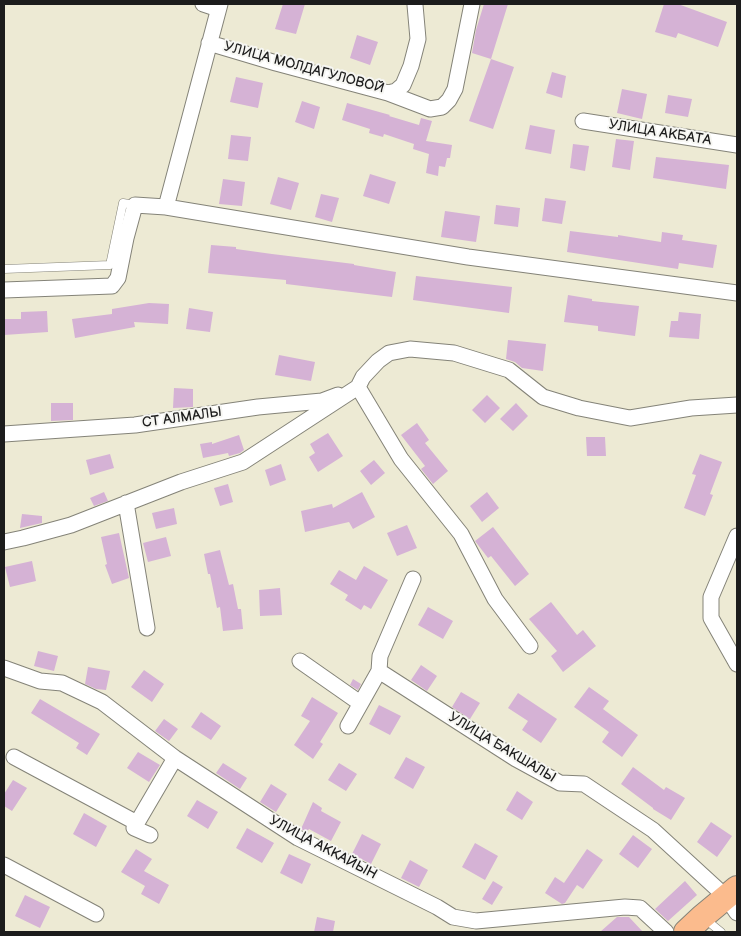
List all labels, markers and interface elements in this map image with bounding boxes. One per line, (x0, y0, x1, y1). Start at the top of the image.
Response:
street label: УЛИЦА МОЛДАГУЛОВОЙ (222, 39, 386, 97)
street label: УЛИЦА АКБАТА (607, 117, 713, 149)
street label: СТ АЛМАЛЫ (141, 404, 223, 432)
street label: УЛИЦА БАКШАЛЫ (445, 709, 559, 787)
street label: УЛИЦА АККАЙЫН (266, 812, 380, 884)

